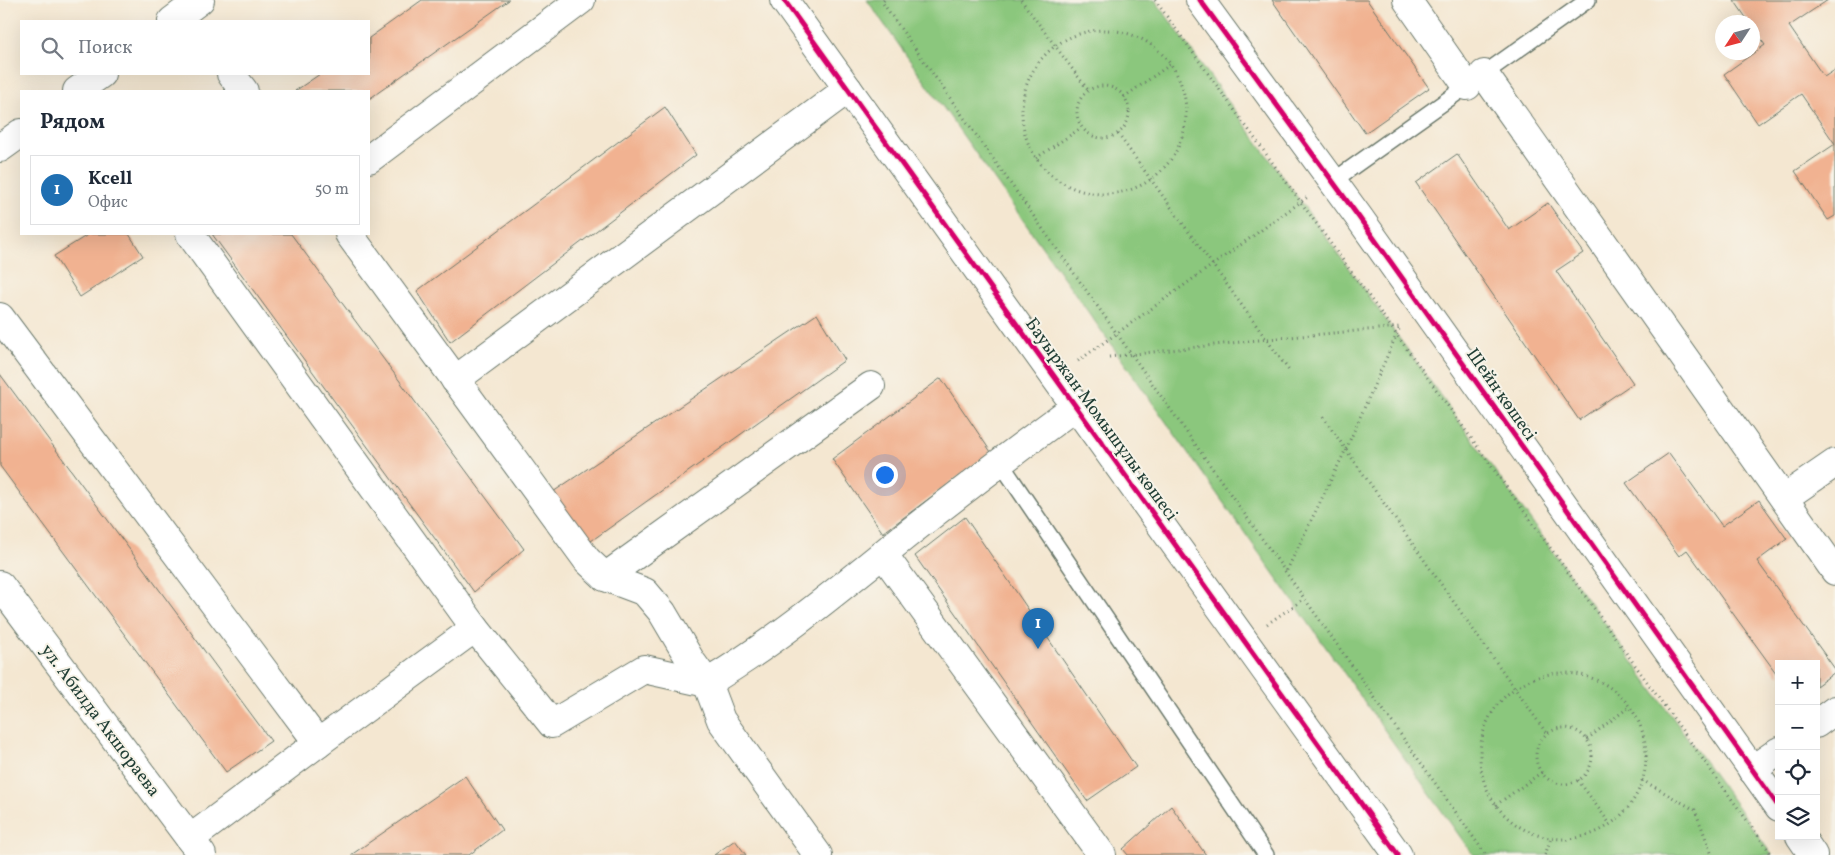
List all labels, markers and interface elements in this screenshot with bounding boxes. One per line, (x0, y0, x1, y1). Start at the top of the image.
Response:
north arrow (1715, 15, 1760, 60)
search box (20, 20, 370, 75)
icon: search (38, 34, 66, 62)
text: Поиск (78, 35, 132, 61)
text: Рядом (40, 108, 105, 137)
text: Kcell (88, 166, 133, 192)
text: 1 (54, 179, 60, 201)
text: 50 m (315, 179, 349, 201)
text: Офис (88, 192, 128, 214)
street label: Бауыржан Момышұлы көшесі (1018, 313, 1183, 527)
street label: Шейн көшесі (1460, 343, 1542, 446)
your location (872, 462, 898, 488)
pin: 1 (1022, 608, 1054, 649)
street label: ул. Абилда Акшораева (34, 639, 166, 802)
map controls (1775, 660, 1820, 840)
button: + (1775, 660, 1820, 705)
button: − (1775, 705, 1820, 750)
button: locate (1775, 750, 1820, 795)
button: layers (1775, 795, 1820, 840)

